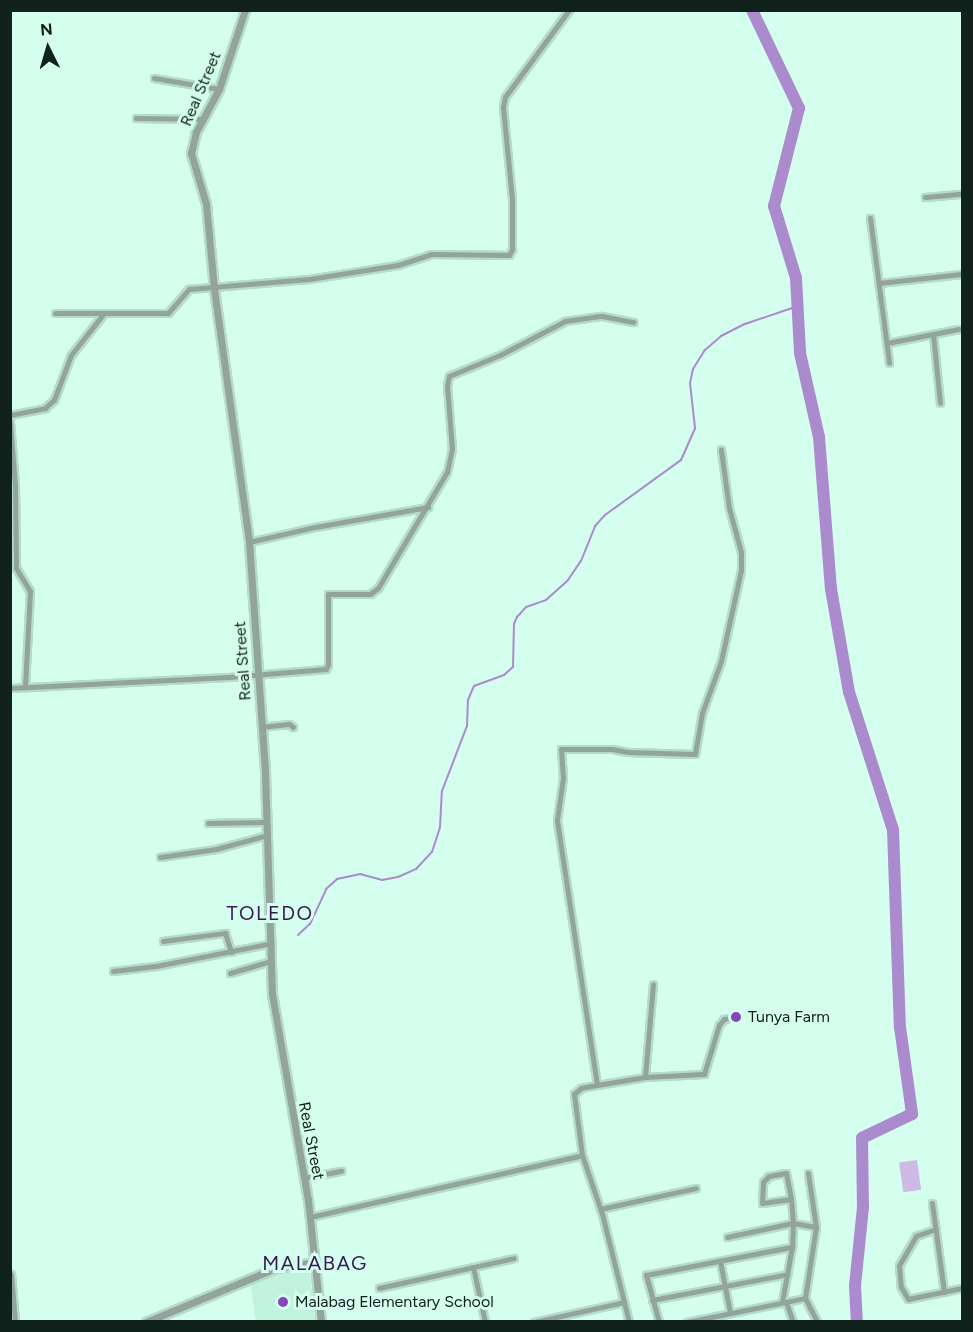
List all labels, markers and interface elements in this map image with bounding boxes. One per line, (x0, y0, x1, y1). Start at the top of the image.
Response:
north arrow (18, 18, 78, 78)
text: N (39, 20, 53, 40)
street label: Real Street (177, 49, 225, 129)
street label: Real Street (231, 621, 255, 701)
district label: TOLEDO (226, 901, 314, 925)
place label: Tunya Farm (748, 1007, 830, 1027)
marker: Tunya Farm (729, 1010, 743, 1024)
street label: Real Street (294, 1100, 328, 1182)
district label: MALABAG (262, 1251, 368, 1275)
place label: Malabag Elementary School (295, 1292, 494, 1312)
marker: Malabag Elementary School (276, 1295, 290, 1309)

